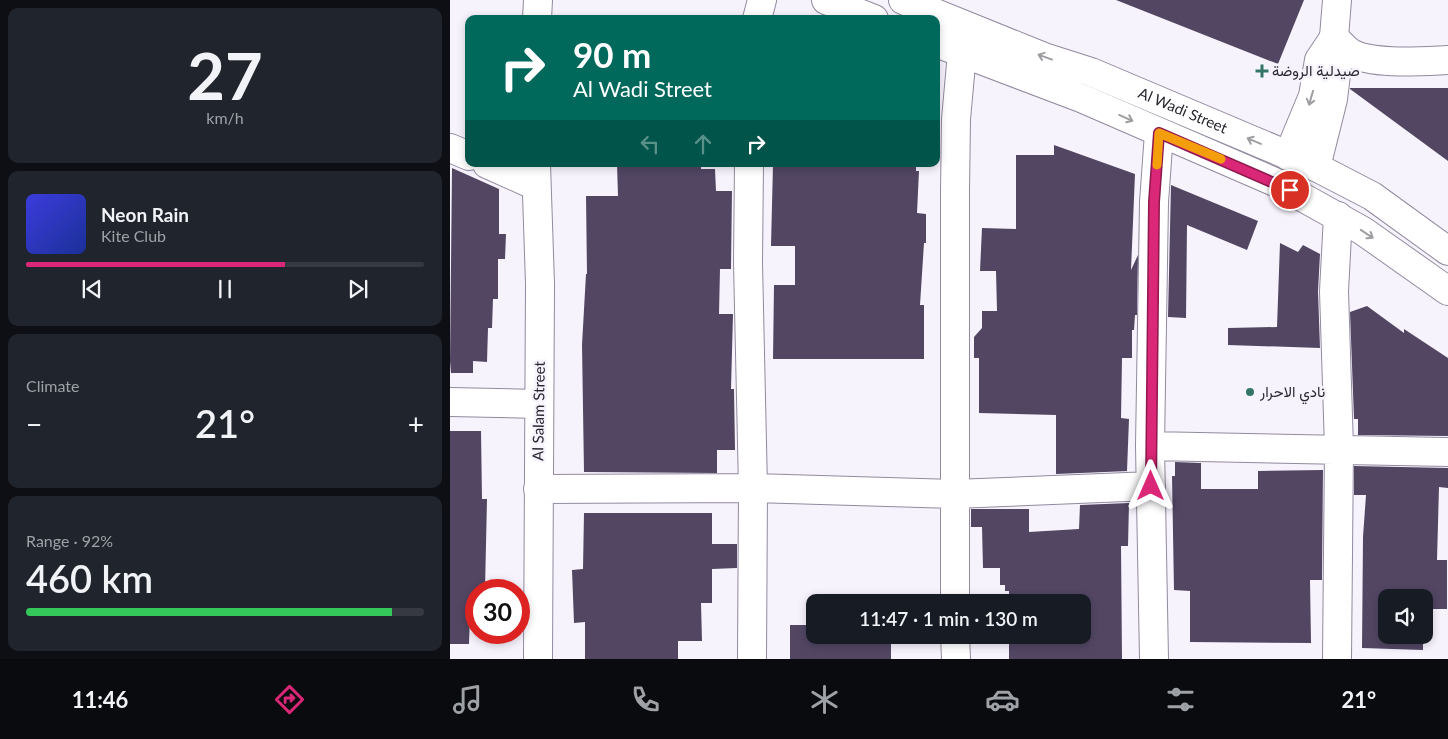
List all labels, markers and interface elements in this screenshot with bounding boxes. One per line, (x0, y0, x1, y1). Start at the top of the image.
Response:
text: 90 m (573, 33, 651, 75)
icon: right (490, 35, 555, 100)
text: 27 (187, 36, 263, 114)
one-way arrow (1038, 52, 1053, 61)
place label: صيدلية الروضة (1272, 61, 1360, 80)
marker: صيدلية الروضة (1256, 65, 1268, 77)
text: Al Wadi Street (573, 75, 712, 102)
street label: Al Wadi Street (1136, 83, 1231, 137)
one-way arrow (1306, 89, 1316, 105)
text: km/h (206, 108, 244, 127)
one-way arrow (1118, 114, 1133, 124)
icon: left (636, 130, 664, 158)
icon: ahead (689, 130, 717, 158)
icon: right (742, 130, 770, 158)
one-way arrow (1247, 136, 1262, 146)
pin (1269, 169, 1311, 211)
icon: arrive (1276, 176, 1304, 204)
text: Neon Rain (101, 203, 189, 226)
text: Kite Club (101, 226, 166, 245)
one-way arrow (1359, 229, 1373, 239)
icon: previous (78, 275, 106, 303)
icon: pause (211, 275, 239, 303)
icon: next (344, 275, 372, 303)
street label: Al Salam Street (528, 360, 548, 461)
text: Climate (26, 376, 79, 395)
place label: نادي الاحرار (1259, 382, 1325, 405)
marker: نادي الاحرار (1244, 386, 1256, 398)
text: 21° (195, 400, 255, 446)
text: − (26, 407, 42, 441)
text: + (408, 407, 424, 441)
position arrow (1124, 459, 1176, 511)
text: Range · 92% (26, 531, 113, 550)
text: 460 km (26, 555, 153, 601)
speed limit sign: 30 (465, 579, 530, 644)
map controls (1378, 589, 1433, 644)
button: sound (1378, 589, 1433, 644)
text: 11:47 · 1 min · 130 m (859, 607, 1038, 630)
icon: directions (272, 682, 307, 717)
icon: music (450, 682, 485, 717)
icon: phone (628, 682, 663, 717)
icon: climate (807, 682, 842, 717)
icon: car (985, 682, 1020, 717)
icon: filters (1163, 682, 1198, 717)
text: 11:46 (72, 686, 128, 713)
text: 21° (1342, 686, 1376, 713)

